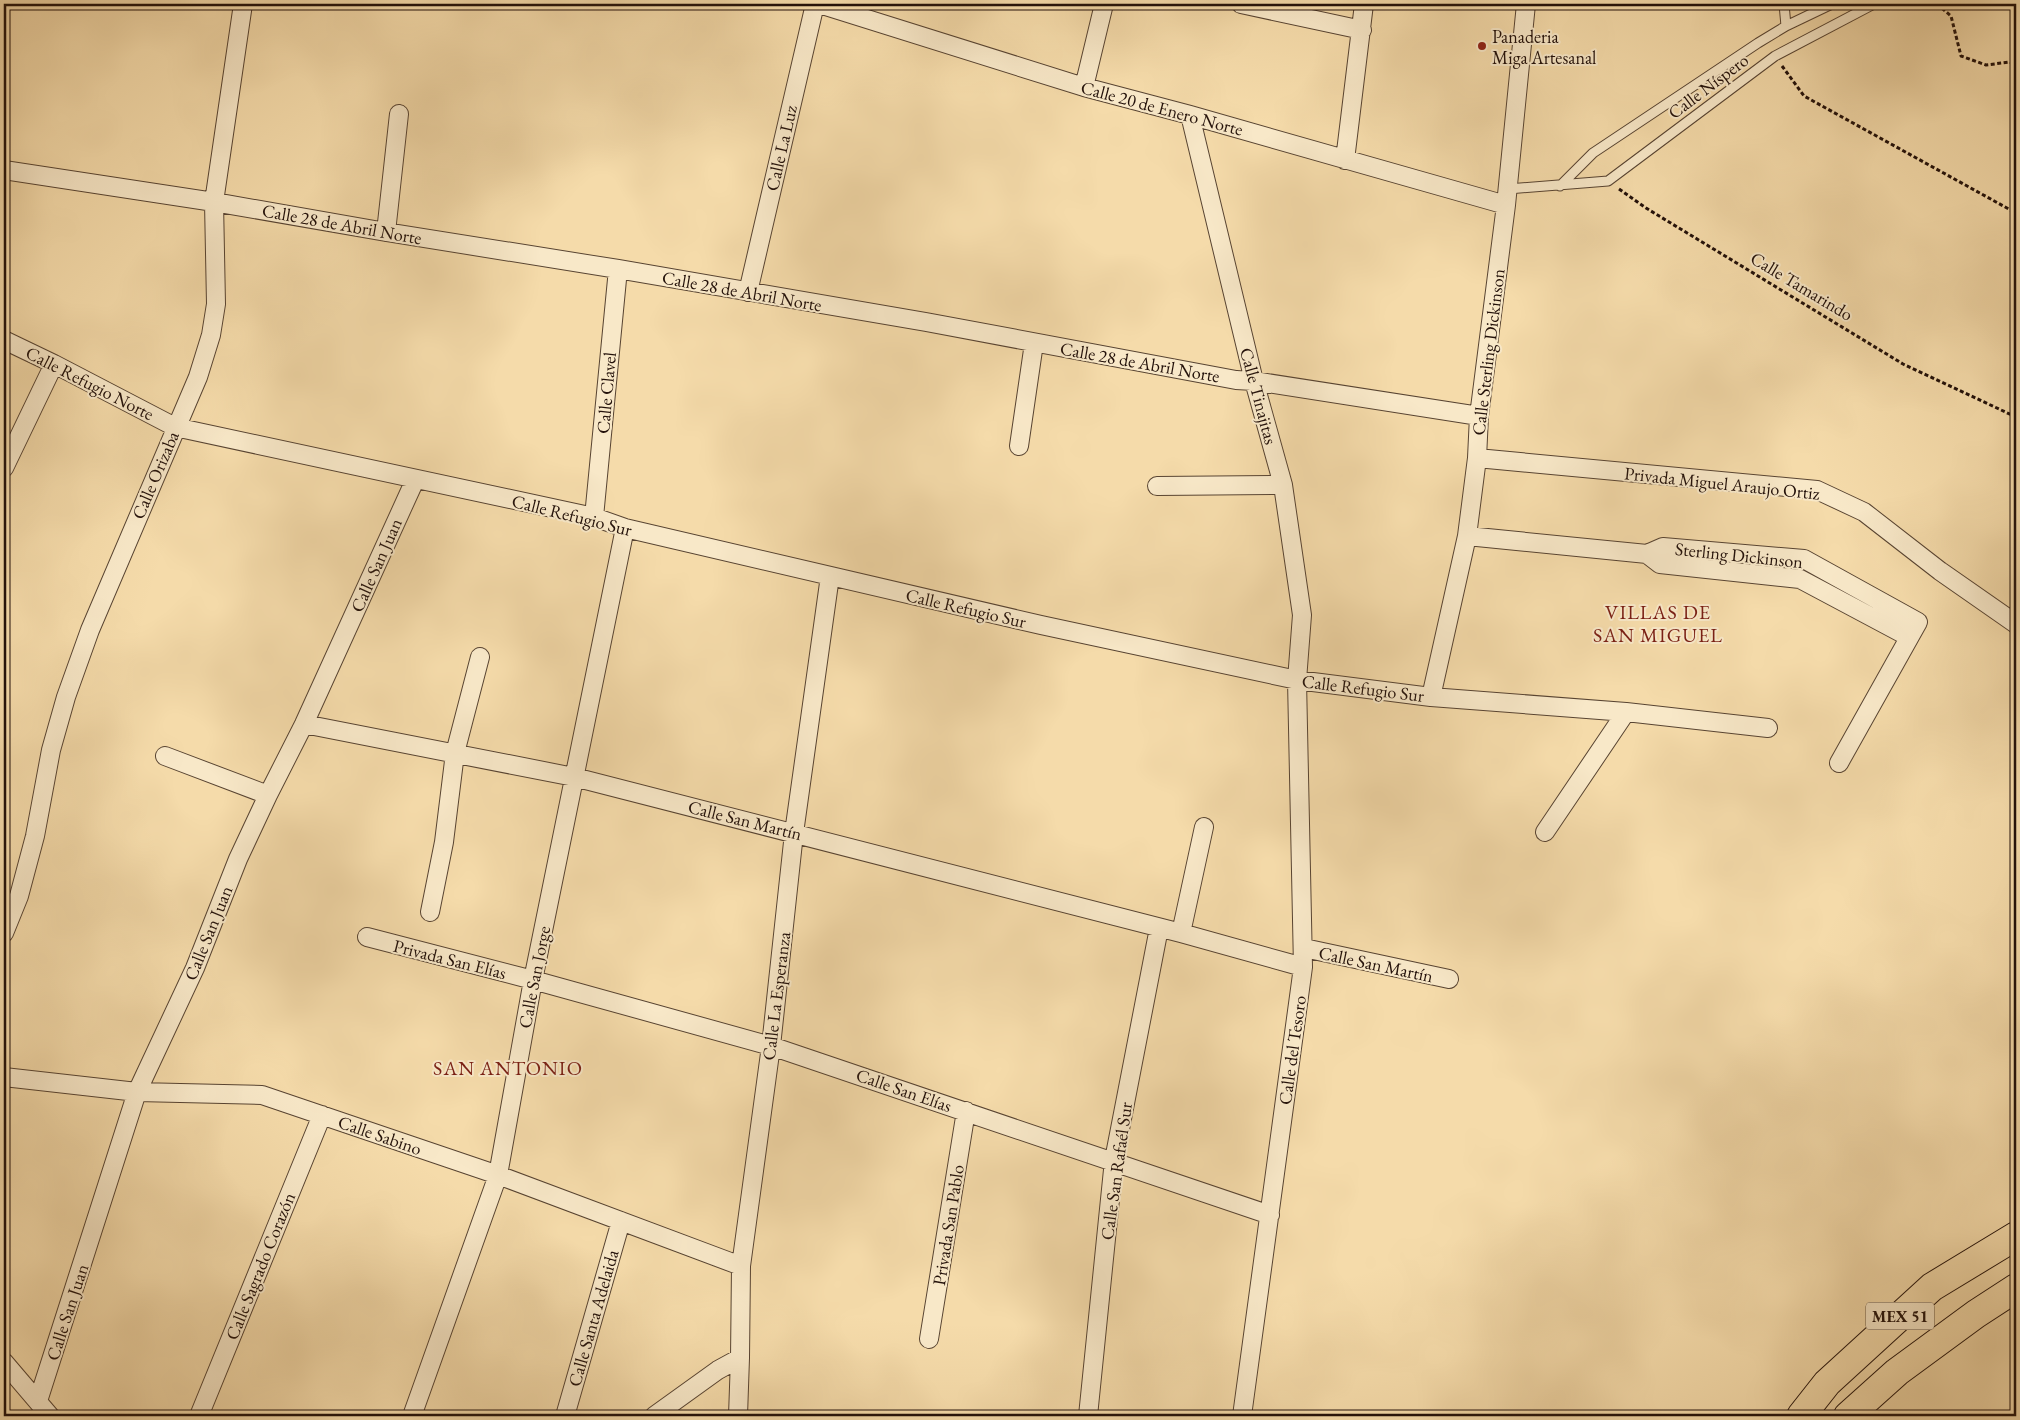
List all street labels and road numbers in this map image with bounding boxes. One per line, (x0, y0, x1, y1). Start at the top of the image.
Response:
street label: Calle Níspero (1663, 48, 1753, 124)
street label: Calle 20 de Enero Norte (1078, 75, 1246, 141)
street label: Calle La Luz (760, 103, 802, 193)
street label: Calle 28 de Abril Norte (260, 199, 424, 249)
street label: Calle Tamarindo (1746, 246, 1858, 326)
street label: Calle 28 de Abril Norte (660, 266, 824, 316)
street label: Calle Sterling Dickinson (1466, 267, 1510, 437)
street label: Calle 28 de Abril Norte (1058, 337, 1222, 387)
street label: Calle Refugio Norte (22, 341, 158, 425)
street label: Calle Tinajitas (1235, 345, 1283, 447)
street label: Calle Clavel (591, 351, 621, 435)
street label: Calle Orizaba (126, 427, 184, 522)
street label: Privada Miguel Araujo Ortiz (1623, 461, 1821, 505)
street label: Calle Refugio Sur (510, 489, 634, 541)
street label: Calle San Juan (345, 514, 407, 615)
street label: Sterling Dickinson (1674, 537, 1805, 573)
street label: Calle Refugio Sur (904, 583, 1028, 633)
street label: Calle Refugio Sur (1301, 669, 1425, 707)
street label: Calle San Martín (686, 795, 805, 845)
street label: Calle San Juan (179, 882, 238, 984)
street label: Calle San Jorge (513, 924, 555, 1030)
street label: Calle La Esperanza (757, 930, 795, 1062)
street label: Privada San Elías (391, 934, 509, 984)
street label: Calle San Martín (1317, 941, 1436, 987)
street label: Calle del Tesoro (1273, 994, 1311, 1106)
street label: Calle San Elías (853, 1063, 955, 1117)
street label: Calle San Rafaél Sur (1095, 1100, 1137, 1242)
street label: Calle Sabino (335, 1110, 425, 1160)
street label: Privada San Pablo (927, 1163, 969, 1287)
street label: Calle Sagrado Corazón (220, 1188, 300, 1343)
street label: Calle Santa Adelaida (562, 1246, 624, 1389)
street label: Calle San Juan (41, 1260, 94, 1363)
road number: MEX 51 (1866, 1302, 1934, 1330)

